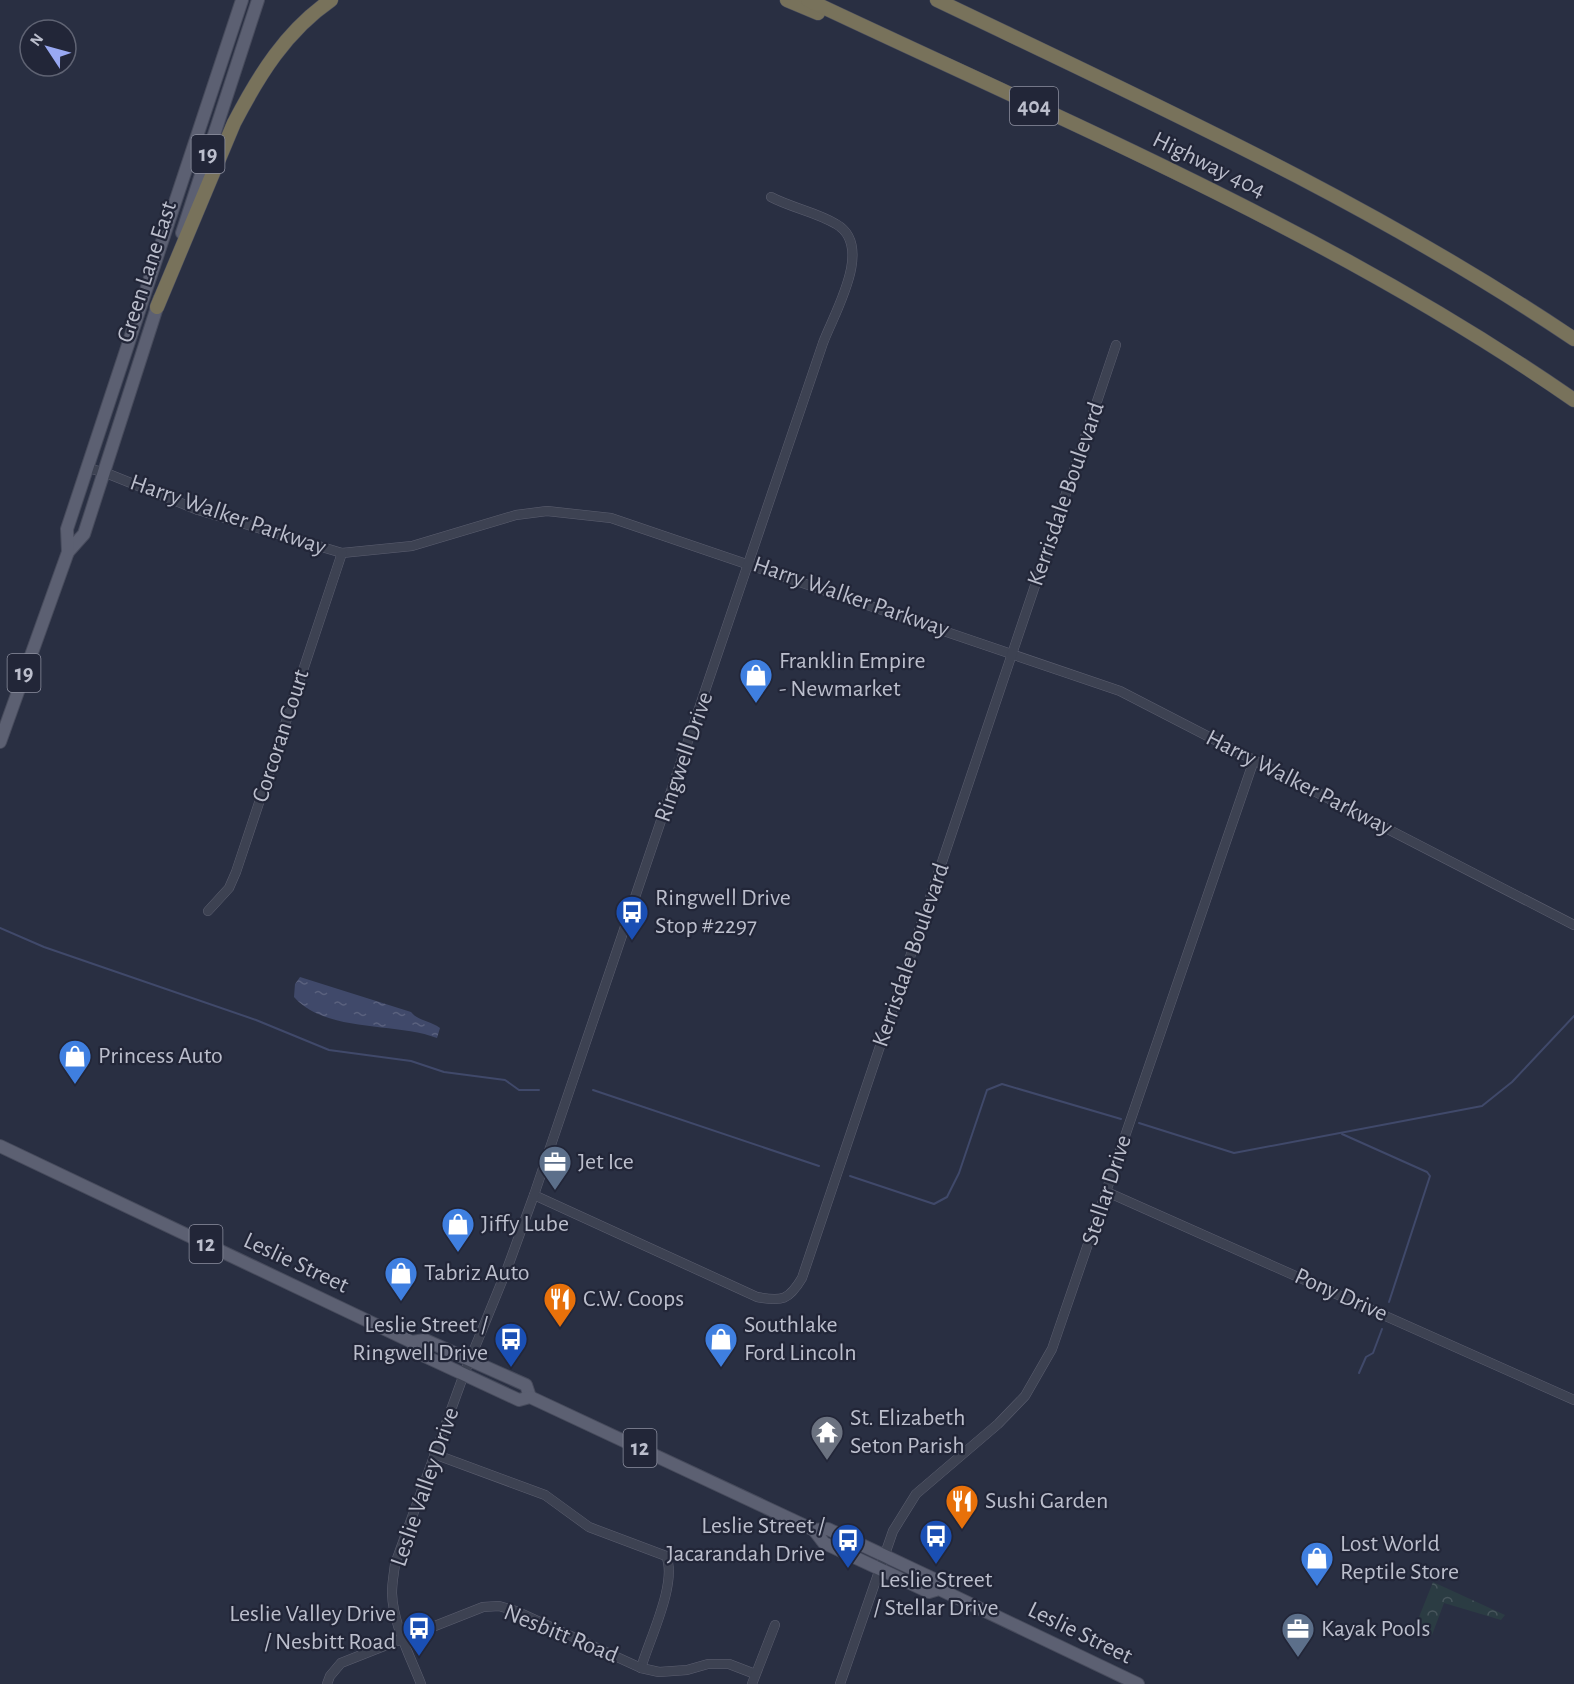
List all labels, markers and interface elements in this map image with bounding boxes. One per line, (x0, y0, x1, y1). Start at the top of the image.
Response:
north arrow (18, 18, 78, 78)
text: N (27, 31, 46, 49)
road number: 404 (1010, 87, 1058, 125)
street label: Highway 404 (1149, 127, 1269, 203)
road number: 19 (192, 135, 224, 173)
street label: Green Lane East (113, 198, 181, 346)
street label: Kerrisdale Boulevard (1023, 399, 1109, 589)
street label: Harry Walker Parkway (127, 470, 329, 560)
street label: Harry Walker Parkway (750, 552, 952, 642)
place label: Franklin Empire - Newmarket (779, 649, 926, 701)
road number: 19 (8, 654, 40, 692)
shop icon: Franklin Empire - Newmarket (738, 657, 774, 704)
street label: Corcoran Court (248, 666, 314, 805)
street label: Ringwell Drive (651, 689, 717, 825)
street label: Harry Walker Parkway (1202, 726, 1396, 840)
street label: Kerrisdale Boulevard (868, 860, 954, 1050)
place label: Ringwell Drive Stop #2297 (655, 886, 791, 938)
bus stop icon: Ringwell Drive Stop #2297 (614, 894, 650, 941)
shop icon: Princess Auto (57, 1038, 93, 1085)
place label: Princess Auto (98, 1044, 223, 1068)
street label: Stellar Drive (1078, 1132, 1136, 1248)
office icon: Jet Ice (537, 1144, 573, 1191)
place label: Jet Ice (578, 1150, 634, 1174)
shop icon: Jiffy Lube (440, 1206, 476, 1253)
place label: Jiffy Lube (481, 1212, 569, 1236)
road number: 12 (190, 1225, 222, 1263)
street label: Leslie Street (240, 1228, 353, 1298)
shop icon: Tabriz Auto (383, 1255, 419, 1302)
place label: Tabriz Auto (424, 1261, 530, 1285)
street label: Pony Drive (1291, 1264, 1391, 1326)
restaurant icon: C.W. Coops (542, 1281, 578, 1328)
place label: C.W. Coops (583, 1287, 684, 1311)
place label: Leslie Street / Ringwell Drive (352, 1313, 488, 1365)
place label: Southlake Ford Lincoln (744, 1313, 857, 1365)
bus stop icon: Leslie Street / Ringwell Drive (493, 1321, 529, 1368)
shop icon: Southlake Ford Lincoln (703, 1321, 739, 1368)
street label: Leslie Valley Drive (387, 1404, 463, 1570)
place label: St. Elizabeth Seton Parish (850, 1406, 966, 1458)
temple icon: St. Elizabeth Seton Parish (809, 1414, 845, 1461)
road number: 12 (624, 1429, 656, 1467)
restaurant icon: Sushi Garden (944, 1483, 980, 1530)
place label: Sushi Garden (985, 1489, 1108, 1513)
place label: Leslie Street / Jacarandah Drive (667, 1514, 825, 1566)
bus stop icon: Leslie Street / Stellar Drive (918, 1518, 954, 1565)
bus stop icon: Leslie Street / Jacarandah Drive (830, 1522, 866, 1569)
place label: Lost World Reptile Store (1340, 1532, 1459, 1584)
shop icon: Lost World Reptile Store (1299, 1540, 1335, 1587)
place label: Leslie Street / Stellar Drive (874, 1568, 998, 1620)
street label: Leslie Street (1024, 1597, 1136, 1669)
street label: Nesbitt Road (500, 1600, 622, 1668)
place label: Leslie Valley Drive / Nesbitt Road (229, 1602, 396, 1654)
bus stop icon: Leslie Valley Drive / Nesbitt Road (401, 1610, 437, 1657)
office icon: Kayak Pools (1280, 1611, 1316, 1658)
place label: Kayak Pools (1321, 1617, 1430, 1641)

